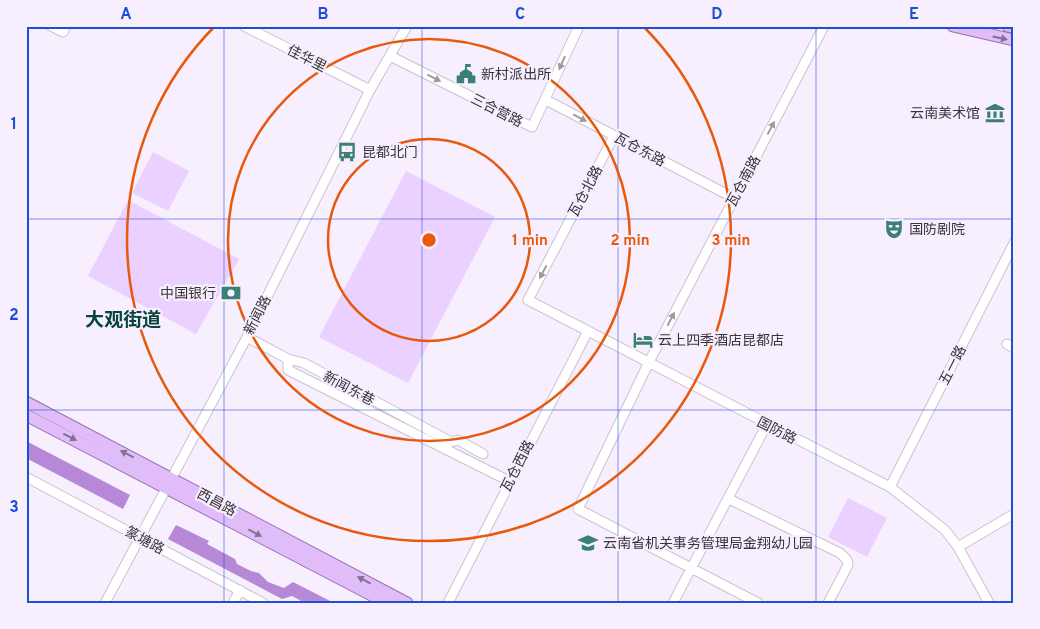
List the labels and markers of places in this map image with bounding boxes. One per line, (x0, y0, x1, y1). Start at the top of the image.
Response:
public building icon: 新村派出所 (455, 63, 477, 85)
place label: 新村派出所 (481, 66, 551, 84)
museum icon: 云南美术馆 (984, 102, 1006, 124)
place label: 云南美术馆 (910, 106, 980, 123)
bus stop icon: 昆都北门 (336, 141, 358, 163)
place label: 昆都北门 (362, 144, 418, 162)
theatre icon: 国防剧院 (883, 218, 905, 240)
place label: 国防剧院 (909, 222, 965, 239)
centre of rings (420, 231, 438, 249)
bank icon: 中国银行 (220, 282, 242, 304)
place label: 中国银行 (160, 286, 216, 303)
hotel icon: 云上四季酒店昆都店 (632, 329, 654, 351)
place label: 云上四季酒店昆都店 (658, 333, 784, 350)
school or university icon: 云南省机关事务管理局金翔幼儿园 (577, 532, 599, 554)
place label: 云南省机关事务管理局金翔幼儿园 (603, 536, 813, 553)

